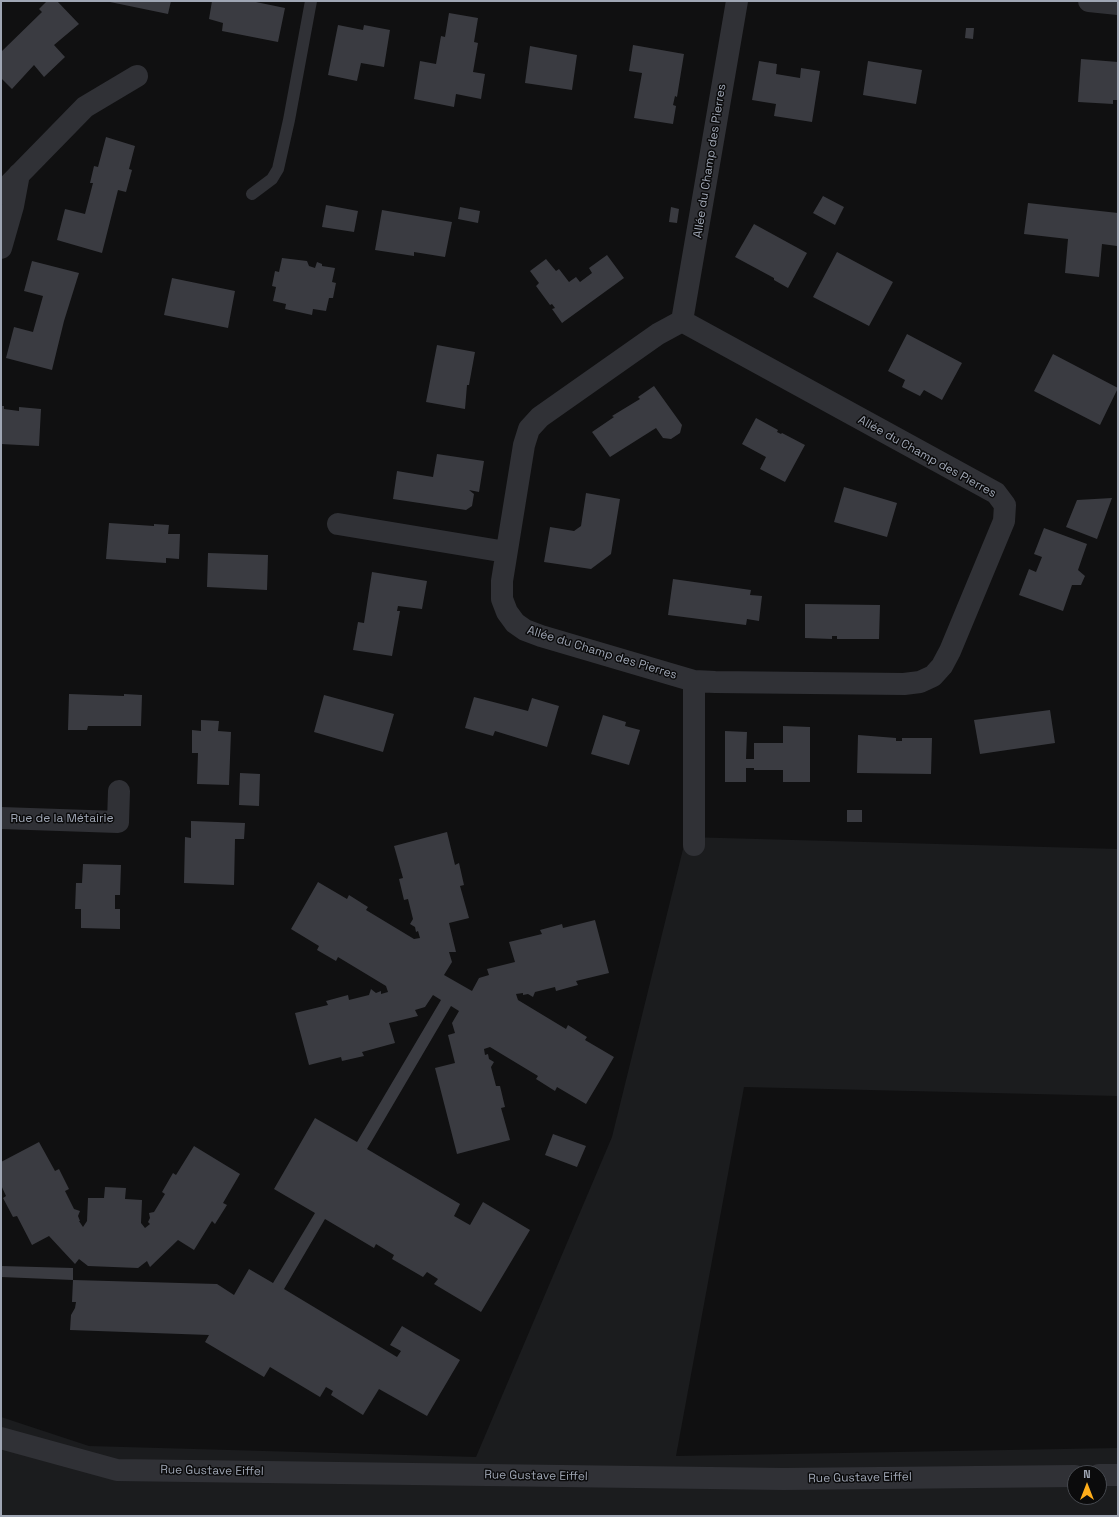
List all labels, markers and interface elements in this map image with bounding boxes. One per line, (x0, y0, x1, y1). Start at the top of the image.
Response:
street label: Allée du Champ des Pierres (691, 83, 729, 239)
street label: Allée du Champ des Pierres (855, 413, 999, 501)
street label: Allée du Champ des Pierres (525, 623, 679, 683)
street label: Rue de la Métairie (10, 812, 114, 826)
street label: Rue Gustave Eiffel (160, 1463, 264, 1479)
north arrow (1067, 1465, 1107, 1505)
text: N (1083, 1467, 1091, 1481)
street label: Rue Gustave Eiffel (484, 1468, 588, 1484)
street label: Rue Gustave Eiffel (808, 1470, 912, 1486)

